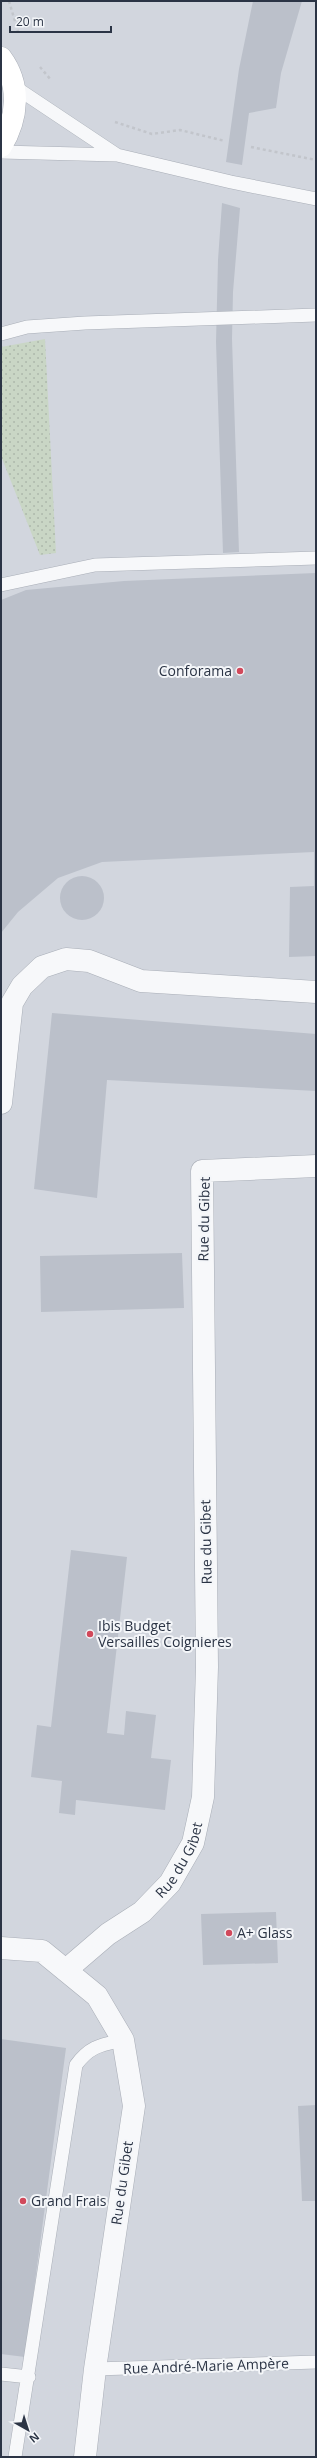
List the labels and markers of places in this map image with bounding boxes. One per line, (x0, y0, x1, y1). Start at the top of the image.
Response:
place label: Conforama (159, 661, 232, 680)
marker: Conforama (235, 666, 245, 676)
place label: Ibis Budget Versailles Coignieres (98, 1616, 232, 1651)
marker: Ibis Budget Versailles Coignieres (85, 1629, 95, 1639)
place label: A+ Glass (237, 1923, 293, 1942)
marker: A+ Glass (224, 1928, 234, 1938)
place label: Grand Frais (31, 2191, 107, 2210)
marker: Grand Frais (18, 2196, 28, 2206)

